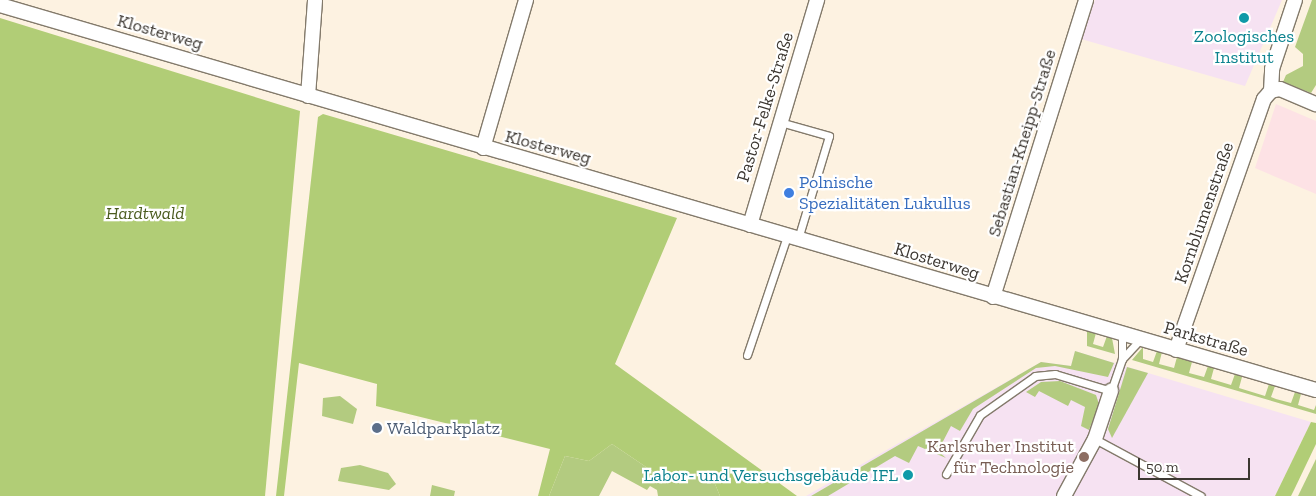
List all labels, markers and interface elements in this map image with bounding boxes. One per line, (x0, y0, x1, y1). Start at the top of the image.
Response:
street label: Klosterweg (115, 9, 205, 55)
marker: Zoologisches Institut (1238, 12, 1250, 24)
place label: Zoologisches Institut (1194, 26, 1294, 68)
street label: Pastor-Felke-Straße (732, 29, 798, 185)
street label: Sebastian-Kneipp-Straße (983, 47, 1061, 239)
street label: Klosterweg (503, 125, 593, 169)
street label: Kornblumenstraße (1170, 139, 1238, 287)
place label: Polnische Spezialitäten Lukullus (799, 172, 971, 214)
marker: Polnische Spezialitäten Lukullus (783, 187, 795, 199)
park label: Hardtwald (106, 202, 184, 224)
street label: Klosterweg (892, 238, 982, 284)
street label: Parkstraße (1161, 317, 1251, 361)
place label: Waldparkplatz (387, 417, 500, 439)
marker: Waldparkplatz (371, 422, 383, 434)
place label: Karlsruher Institut für Technologie (927, 436, 1074, 478)
scale bar (1141, 448, 1254, 480)
marker: Karlsruher Institut für Technologie (1078, 451, 1090, 463)
text: 50 m (1146, 458, 1179, 476)
place label: Labor- und Versuchsgebäude IFL (643, 464, 898, 486)
marker: Labor- und Versuchsgebäude IFL (902, 469, 914, 481)

